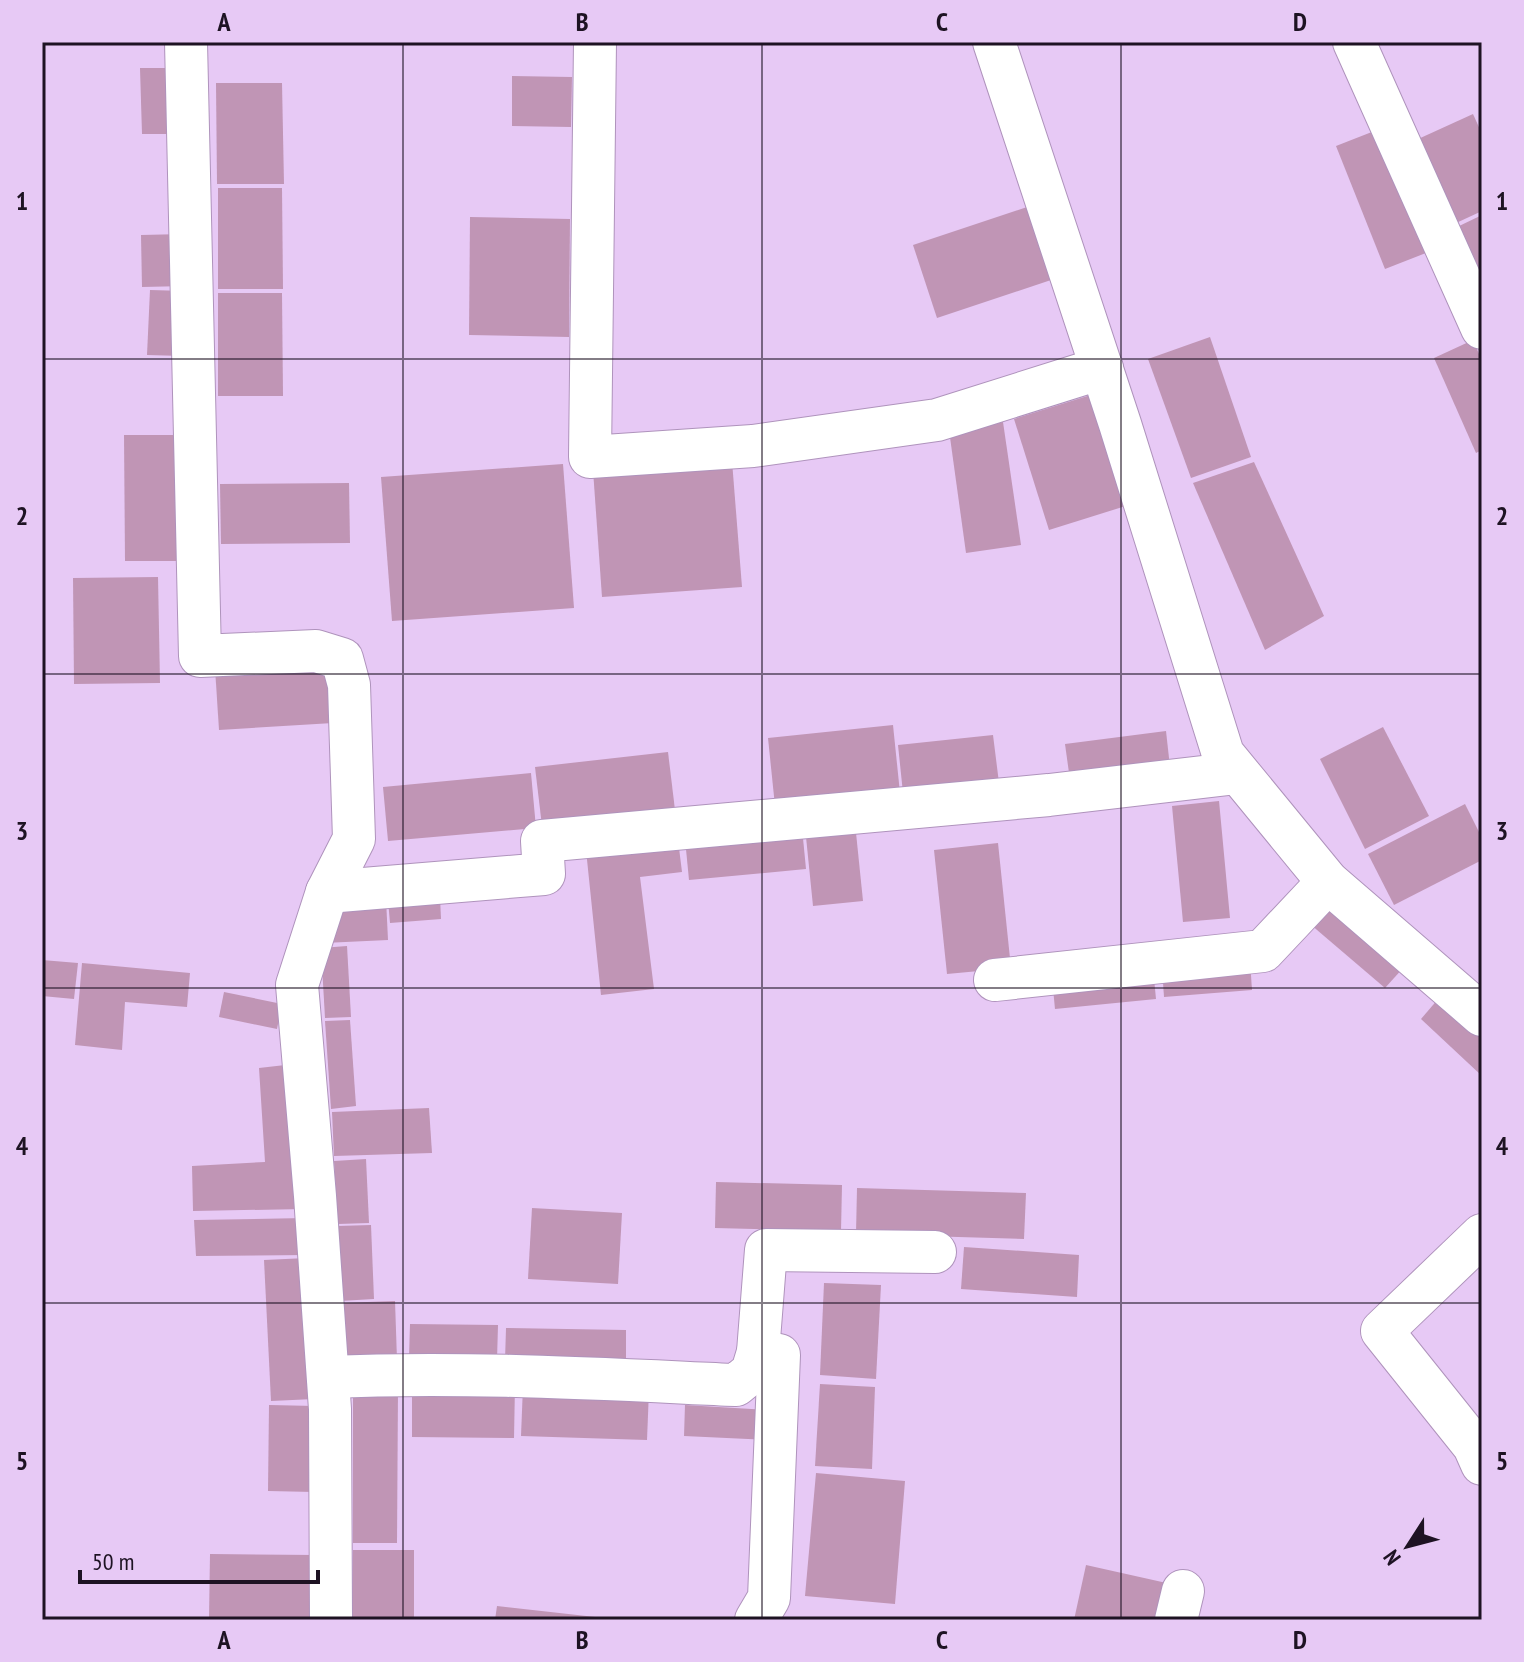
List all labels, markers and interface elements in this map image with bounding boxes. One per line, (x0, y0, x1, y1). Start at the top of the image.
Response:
text: A (216, 5, 231, 38)
text: B (576, 5, 589, 38)
text: C (936, 5, 948, 38)
text: D (1293, 5, 1307, 38)
text: 1 (16, 184, 28, 217)
text: 1 (1496, 184, 1508, 217)
text: 2 (16, 499, 28, 532)
text: 2 (1496, 499, 1508, 532)
text: 3 (16, 814, 28, 847)
text: 3 (1496, 814, 1508, 847)
text: 4 (16, 1129, 29, 1162)
text: 4 (1496, 1129, 1509, 1162)
text: 5 (16, 1444, 28, 1477)
text: 5 (1496, 1444, 1508, 1477)
north arrow (1368, 1506, 1448, 1586)
scale bar (80, 1534, 318, 1584)
text: N (1377, 1545, 1407, 1571)
text: 50 m (92, 1546, 134, 1577)
text: A (216, 1623, 231, 1656)
text: B (576, 1623, 589, 1656)
text: C (936, 1623, 948, 1656)
text: D (1293, 1623, 1307, 1656)

